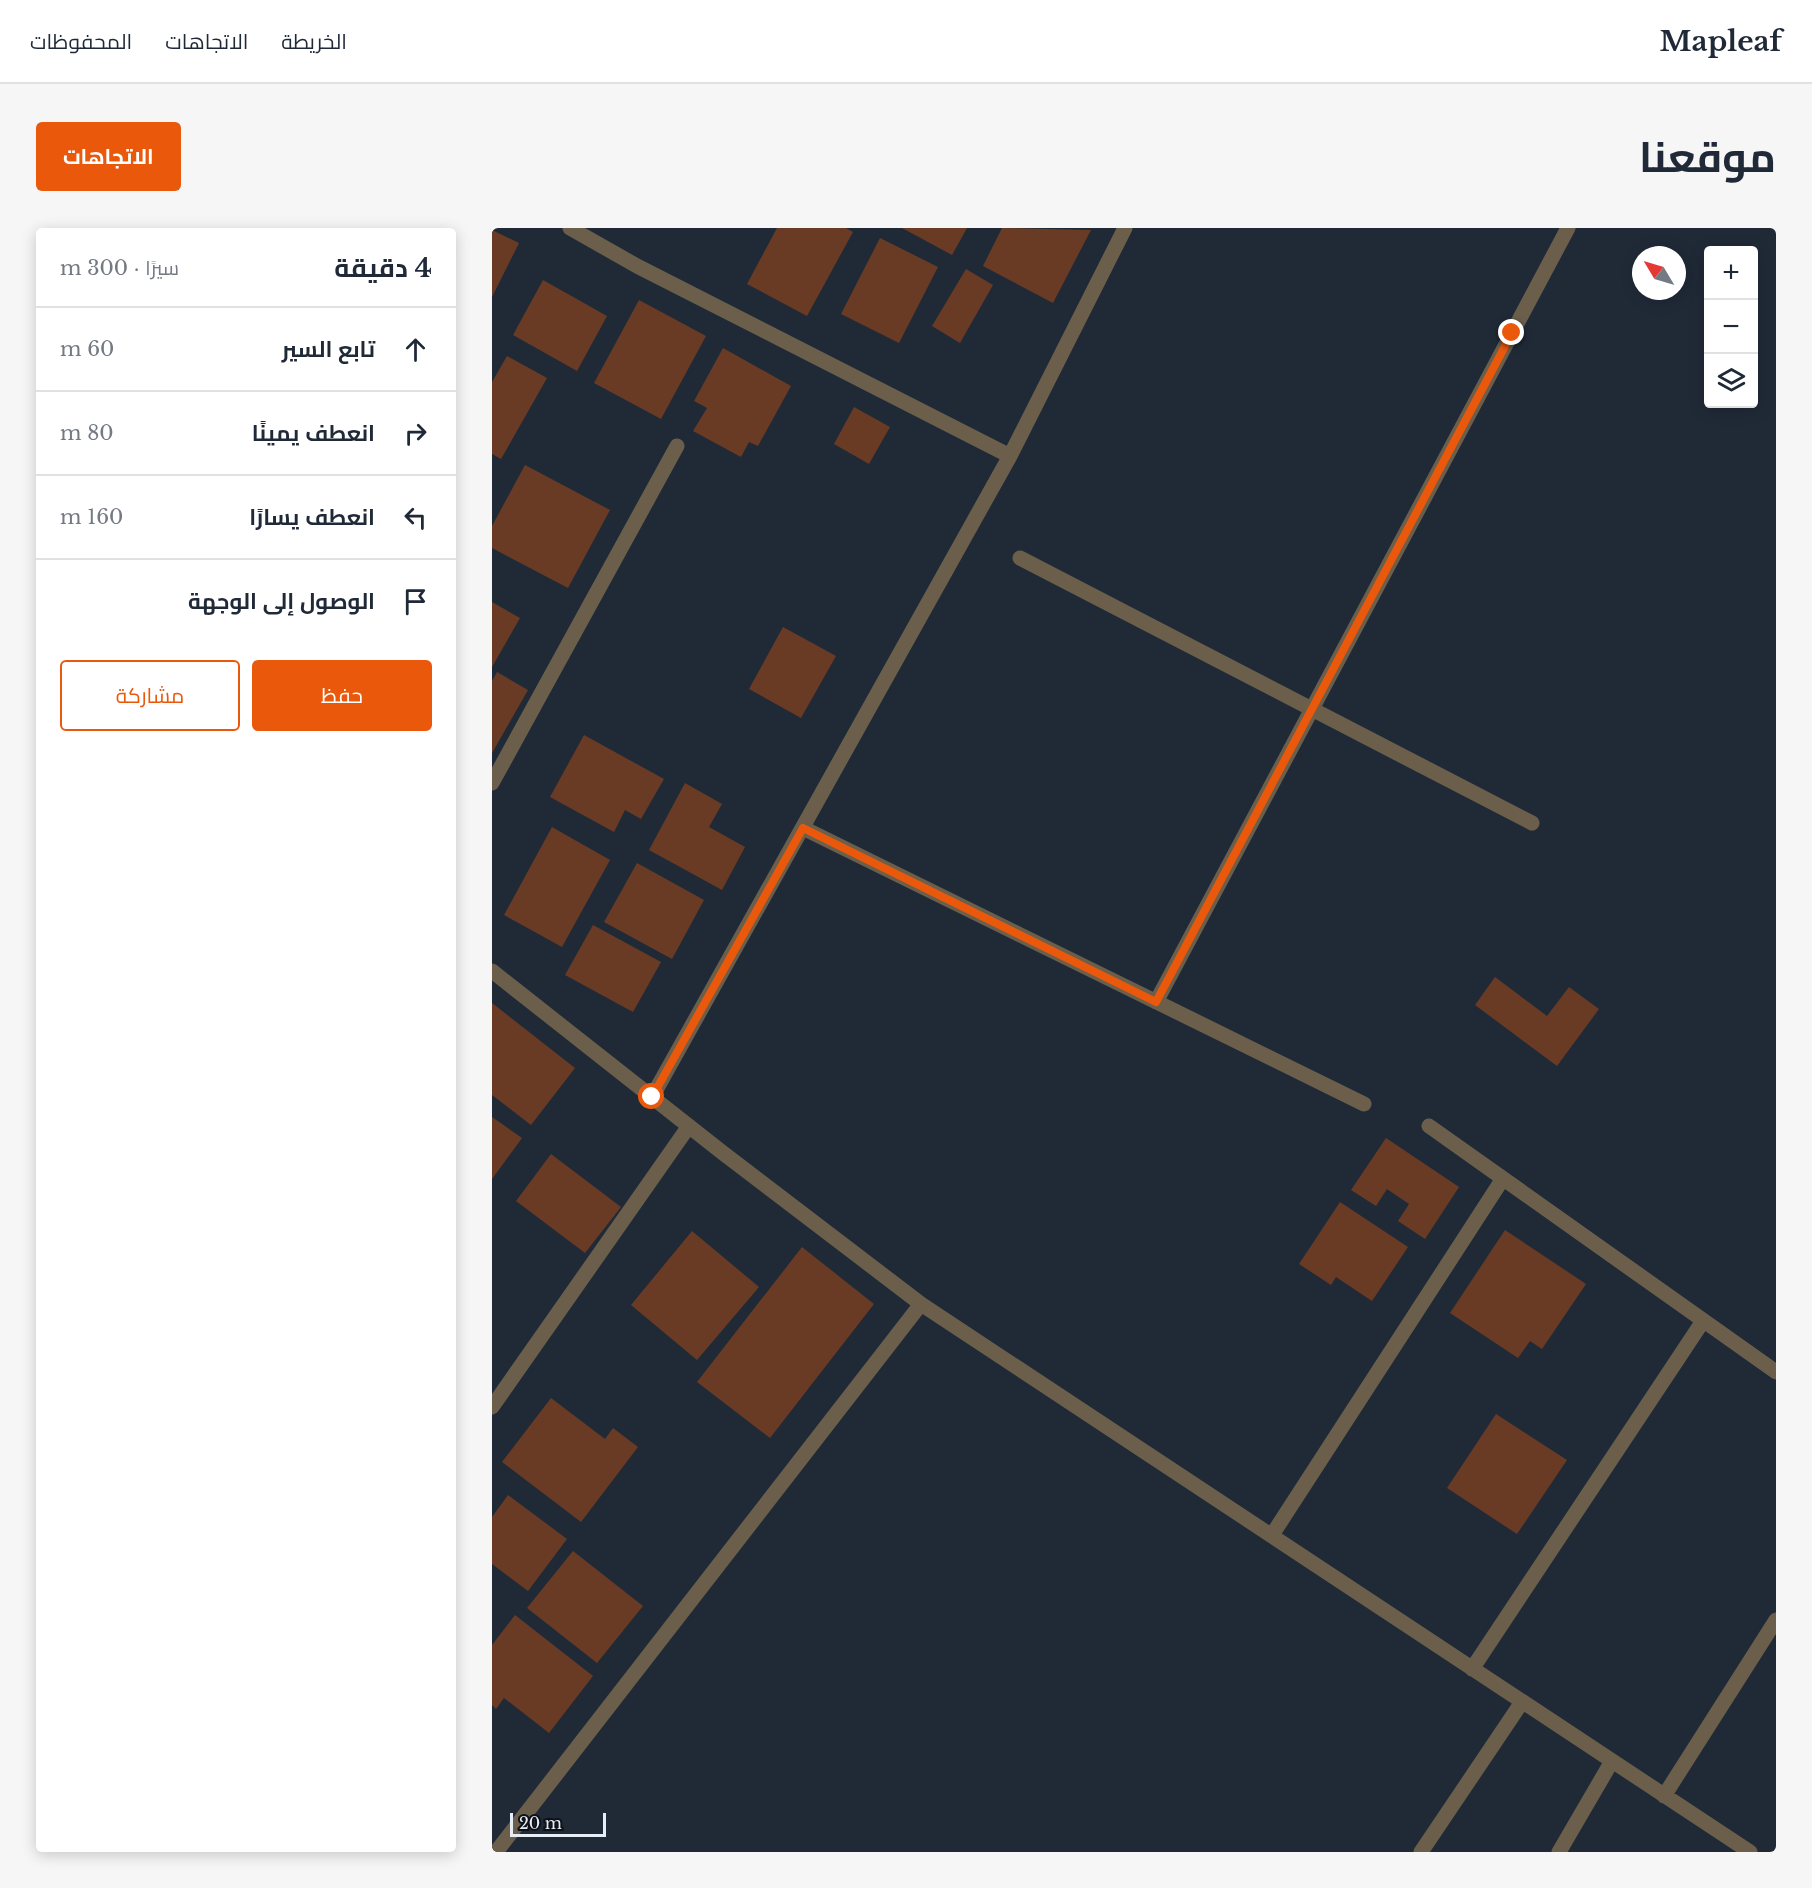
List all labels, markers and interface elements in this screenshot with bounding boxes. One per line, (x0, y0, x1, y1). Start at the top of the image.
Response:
text: Mapleaf (1660, 24, 1782, 59)
text: المحفوظات (30, 29, 132, 55)
text: الاتجاهات (165, 29, 248, 55)
text: الخريطة (281, 29, 347, 55)
button: الاتجاهات (36, 122, 181, 191)
text: موقعنا (1639, 131, 1776, 183)
north arrow (1632, 246, 1686, 300)
map controls (1704, 246, 1758, 408)
button: + (1704, 246, 1758, 300)
text: 4 دقيقة (334, 252, 432, 284)
text: سيرًا · 300 m (60, 256, 179, 280)
button: − (1704, 300, 1758, 354)
route end (1498, 319, 1524, 345)
icon: ahead (399, 333, 432, 366)
text: تابع السير (282, 336, 375, 363)
text: 60 m (60, 337, 114, 361)
button: layers (1704, 354, 1758, 408)
icon: right (399, 417, 432, 450)
text: انعطف يمينًا (252, 420, 375, 447)
text: 80 m (60, 421, 114, 445)
icon: left (399, 501, 432, 534)
text: انعطف يسارًا (249, 504, 375, 531)
text: 160 m (60, 505, 123, 529)
icon: arrive (399, 585, 432, 618)
text: الوصول إلى الوجهة (188, 588, 375, 615)
button: مشاركة (60, 660, 240, 731)
button: حفظ (252, 660, 432, 731)
route start (638, 1083, 664, 1109)
scale bar (510, 1810, 606, 1838)
text: 20 m (519, 1813, 562, 1833)

